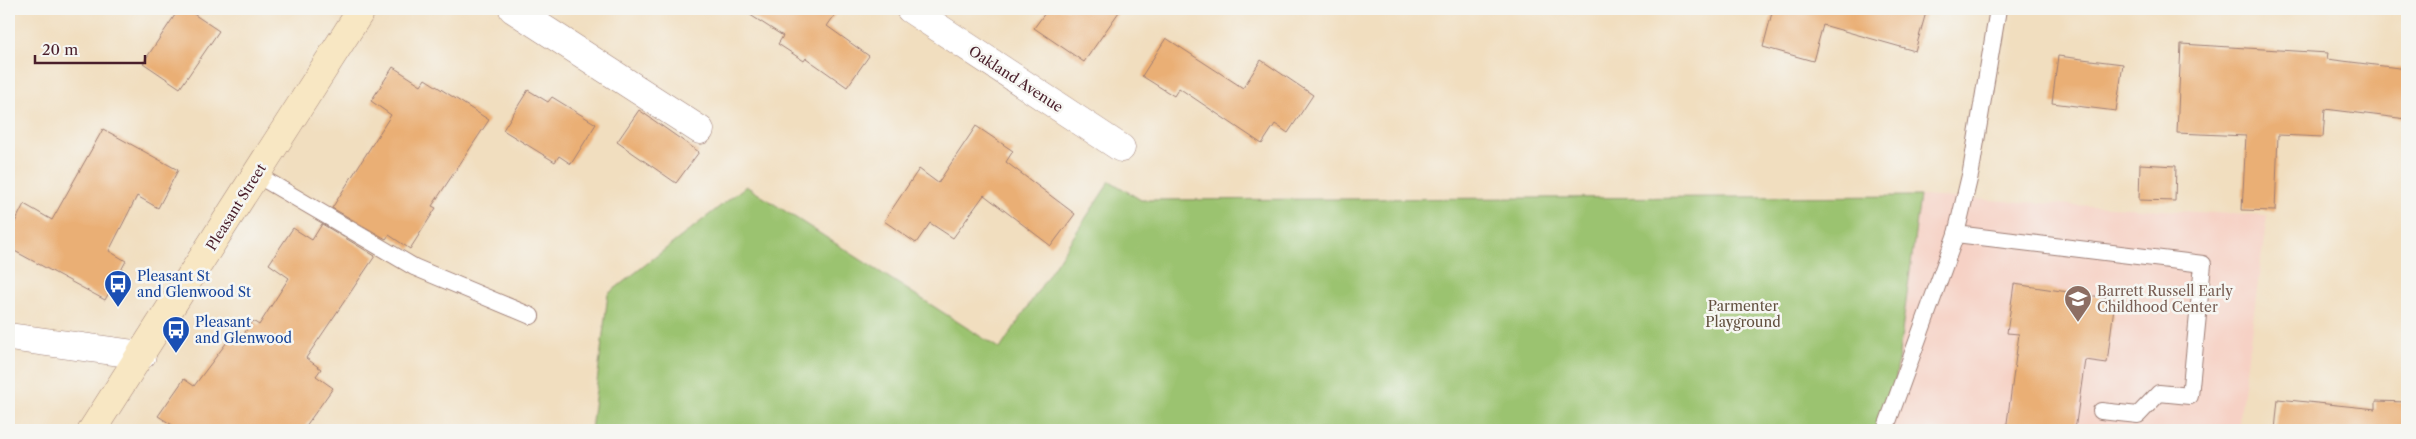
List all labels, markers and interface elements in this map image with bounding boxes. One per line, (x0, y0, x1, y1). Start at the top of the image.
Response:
scale bar (35, 32, 145, 64)
text: 20 m (42, 40, 78, 59)
street label: Oakland Avenue (965, 42, 1067, 116)
street label: Pleasant Street (202, 160, 270, 254)
place label: Pleasant St and Glenwood St (137, 267, 251, 301)
bus stop icon: Pleasant St and Glenwood St (103, 269, 133, 308)
place label: Barrett Russell Early Childhood Center (2097, 282, 2233, 316)
school or university icon: Barrett Russell Early Childhood Center (2063, 284, 2093, 323)
park label: Parmenter Playground (1705, 297, 1781, 331)
place label: Pleasant and Glenwood (195, 313, 292, 347)
bus stop icon: Pleasant and Glenwood (161, 315, 191, 354)

